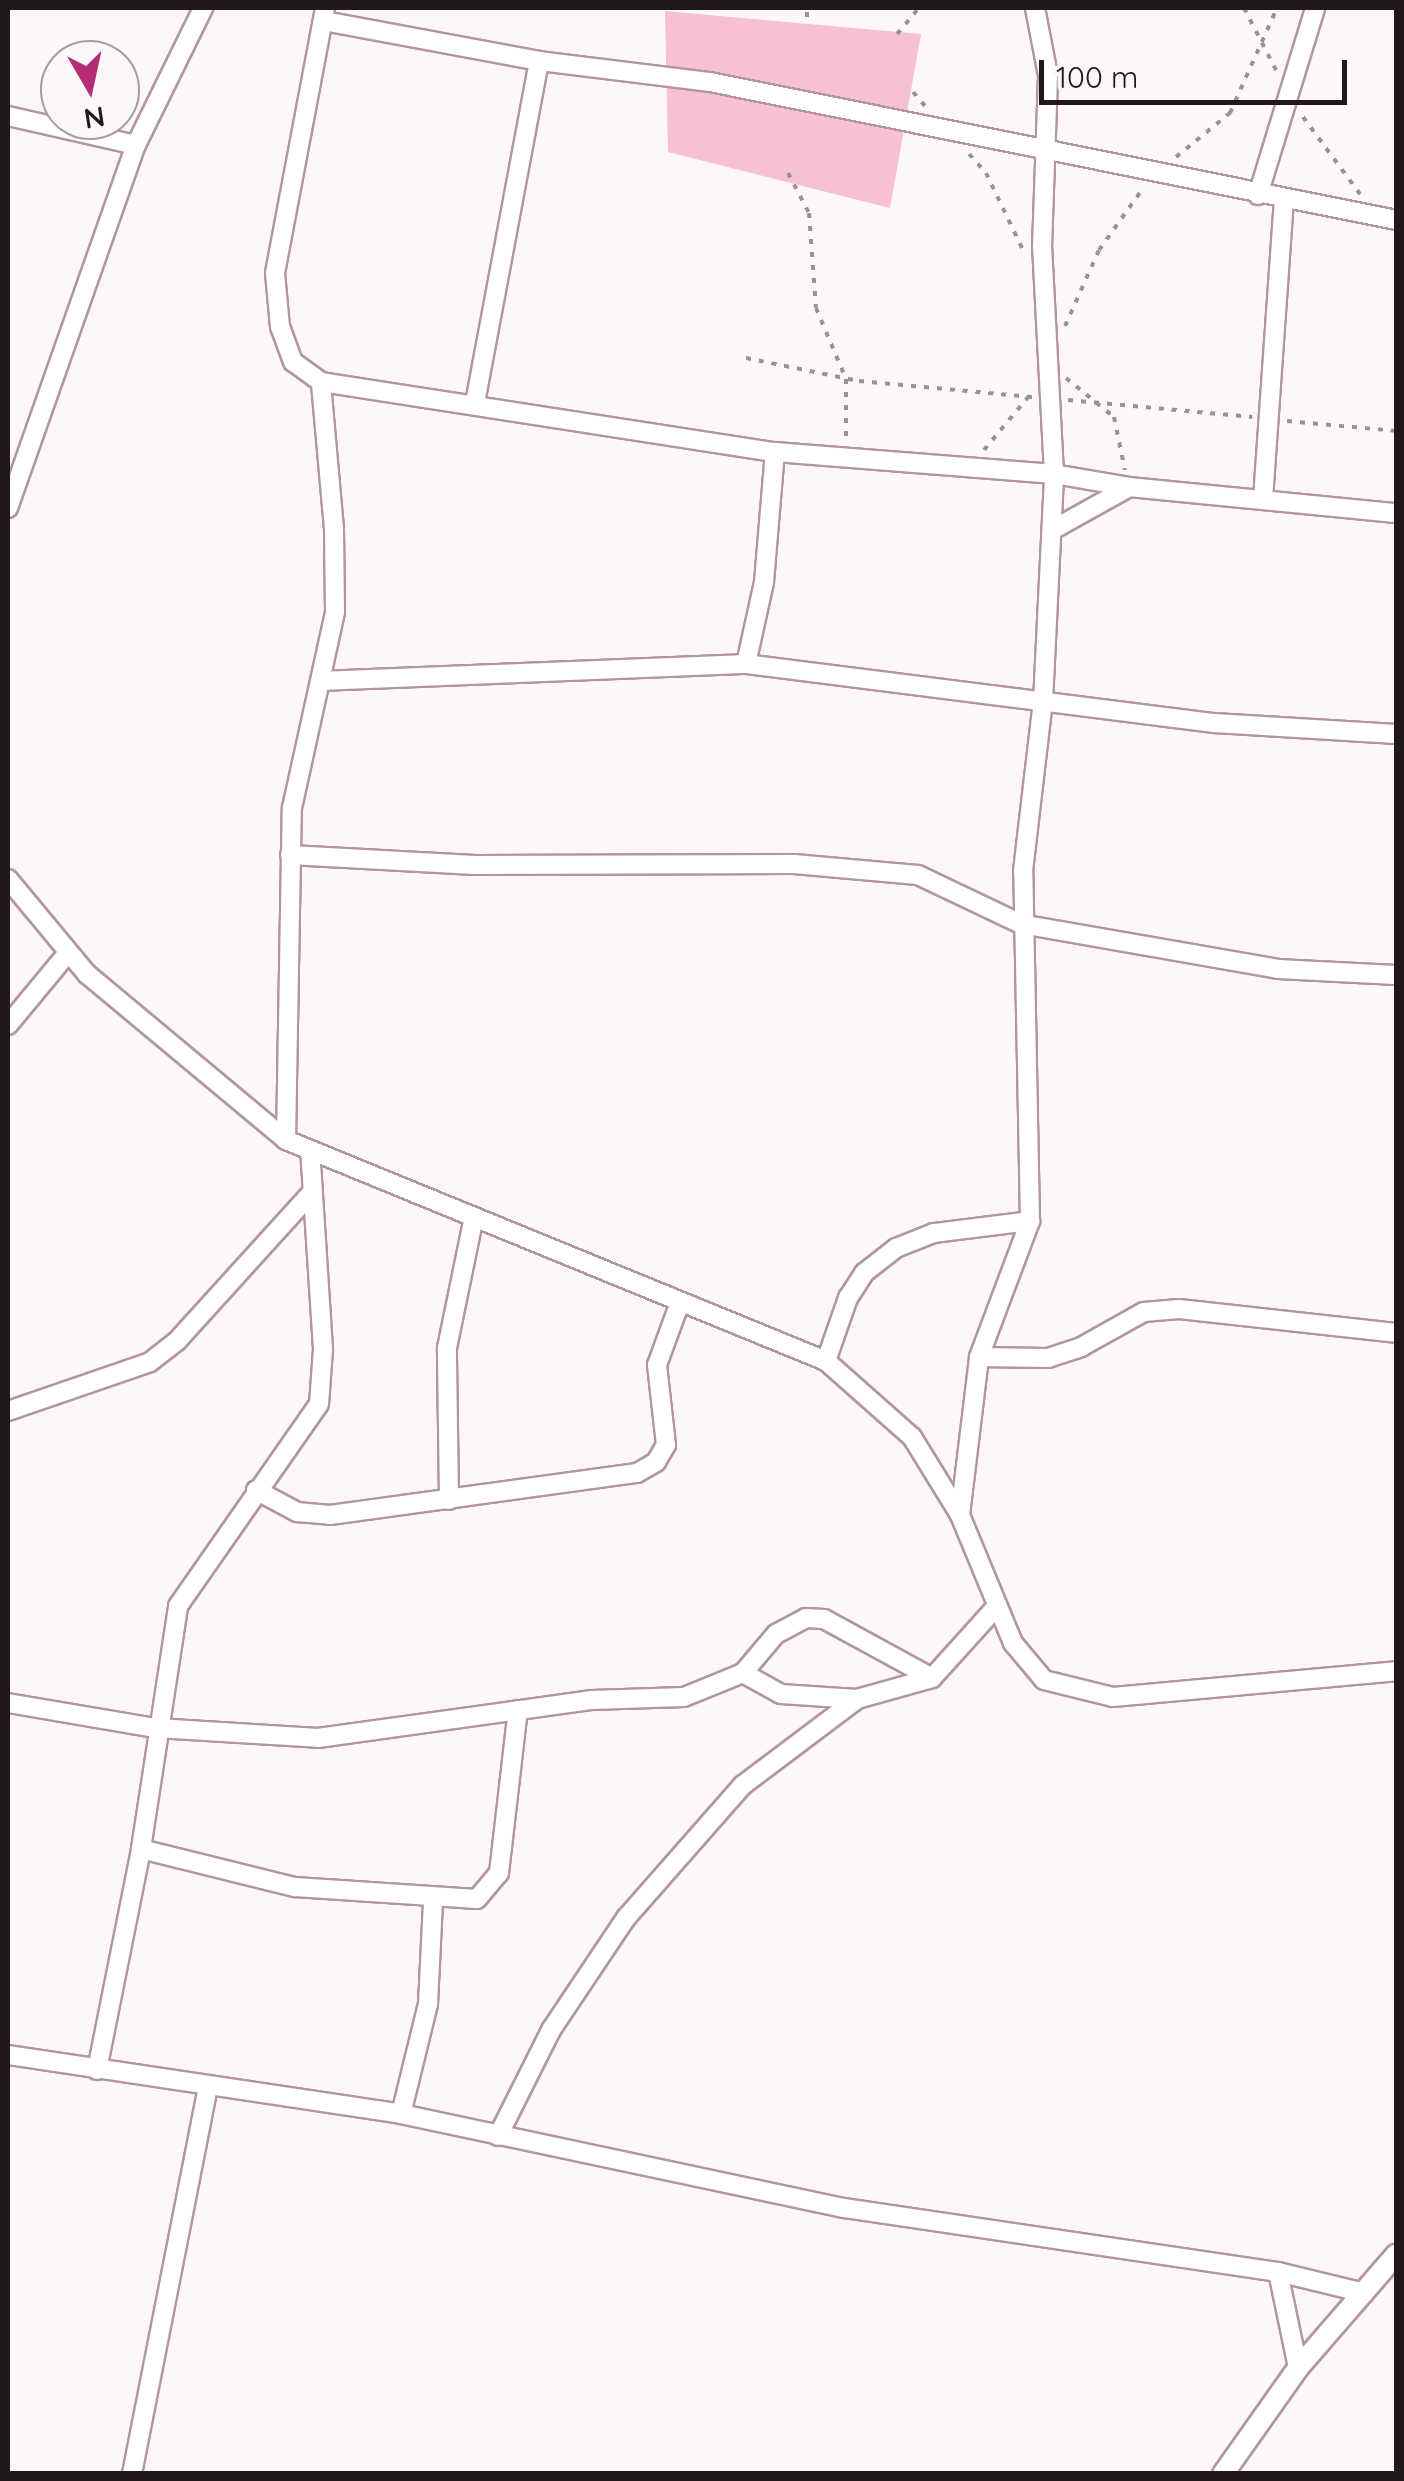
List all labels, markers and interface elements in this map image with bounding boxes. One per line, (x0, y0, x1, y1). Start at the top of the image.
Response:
north arrow (40, 40, 140, 140)
scale bar (1044, 40, 1352, 102)
text: 100 m (1056, 58, 1138, 96)
text: N (82, 99, 107, 137)

